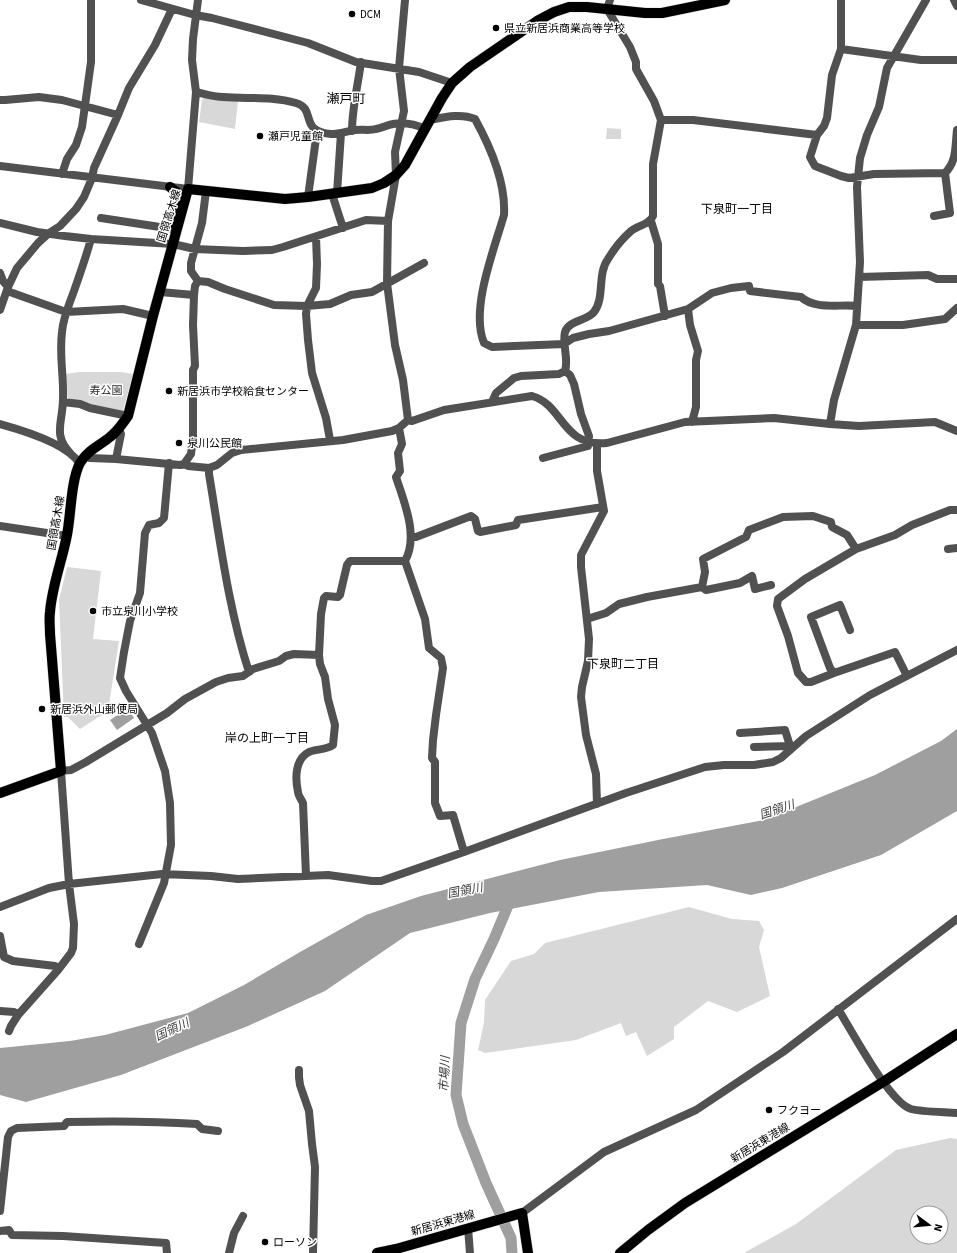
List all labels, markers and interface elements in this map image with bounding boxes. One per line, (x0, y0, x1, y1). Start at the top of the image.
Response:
place label: DCM (360, 7, 381, 22)
marker: DCM (347, 9, 357, 19)
place label: 県立新居浜商業高等学校 (504, 21, 625, 36)
marker: 県立新居浜商業高等学校 (491, 23, 501, 33)
district label: 瀬戸町 (326, 90, 366, 108)
place label: 瀬戸児童館 (268, 129, 323, 144)
marker: 瀬戸児童館 (255, 131, 265, 141)
street label: 国領高木線 (154, 188, 184, 244)
district label: 下泉町一丁目 (701, 201, 773, 218)
park label: 寿公園 (90, 383, 123, 398)
place label: 新居浜市学校給食センター (177, 384, 309, 399)
marker: 新居浜市学校給食センター (164, 386, 174, 396)
place label: 泉川公民館 (187, 436, 242, 451)
marker: 泉川公民館 (174, 438, 184, 448)
street label: 国領高木線 (44, 495, 68, 551)
place label: 市立泉川小学校 (101, 604, 178, 619)
marker: 市立泉川小学校 (88, 606, 98, 616)
district label: 下泉町二丁目 (587, 656, 659, 673)
place label: 新居浜外山郵便局 (50, 702, 138, 717)
marker: 新居浜外山郵便局 (37, 704, 47, 714)
district label: 岸の上町一丁目 (225, 730, 309, 747)
water label: 国領川 (757, 796, 799, 824)
water label: 国領川 (446, 879, 486, 903)
water label: 国領川 (152, 1014, 194, 1045)
water label: 市場川 (436, 1054, 455, 1092)
place label: フクヨー (777, 1103, 821, 1118)
marker: フクヨー (764, 1105, 774, 1115)
street label: 新居浜東港線 (728, 1120, 792, 1166)
north arrow (909, 1205, 949, 1245)
street label: 新居浜東港線 (409, 1207, 477, 1239)
text: N (930, 1222, 946, 1233)
place label: ローソン (273, 1235, 317, 1250)
marker: ローソン (260, 1237, 270, 1247)

